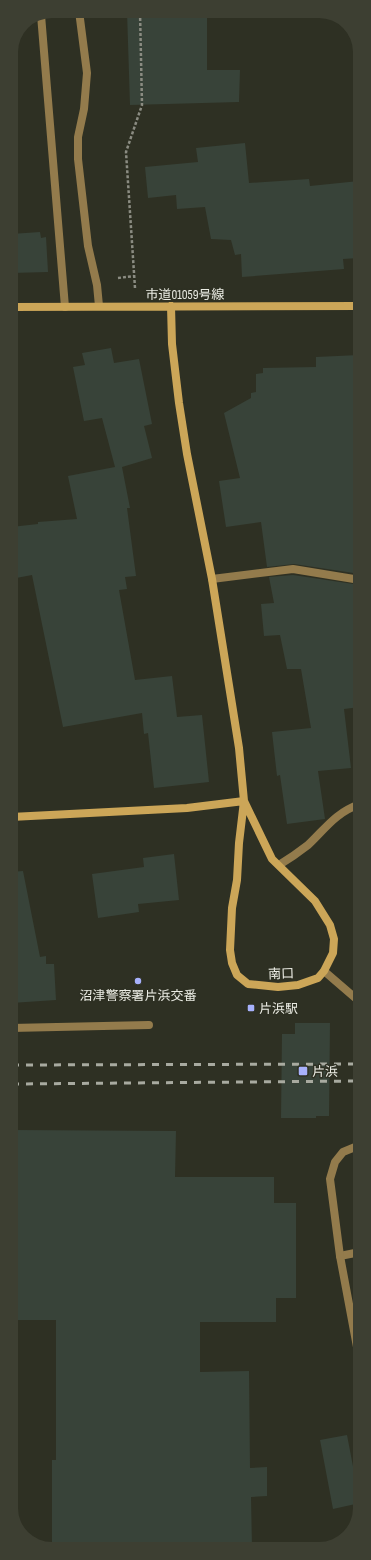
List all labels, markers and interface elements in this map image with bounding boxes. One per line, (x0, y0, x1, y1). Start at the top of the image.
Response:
street label: 市道01059号線 (145, 287, 225, 303)
street label: 南口 (268, 966, 294, 982)
marker: 沼津警察署片浜交番 (133, 976, 143, 986)
place label: 沼津警察署片浜交番 (79, 988, 197, 1004)
place label: 片浜駅 (259, 1001, 298, 1017)
marker: 片浜駅 (246, 1003, 256, 1013)
place label: 片浜 (312, 1064, 338, 1080)
marker: 片浜 (297, 1065, 309, 1077)

